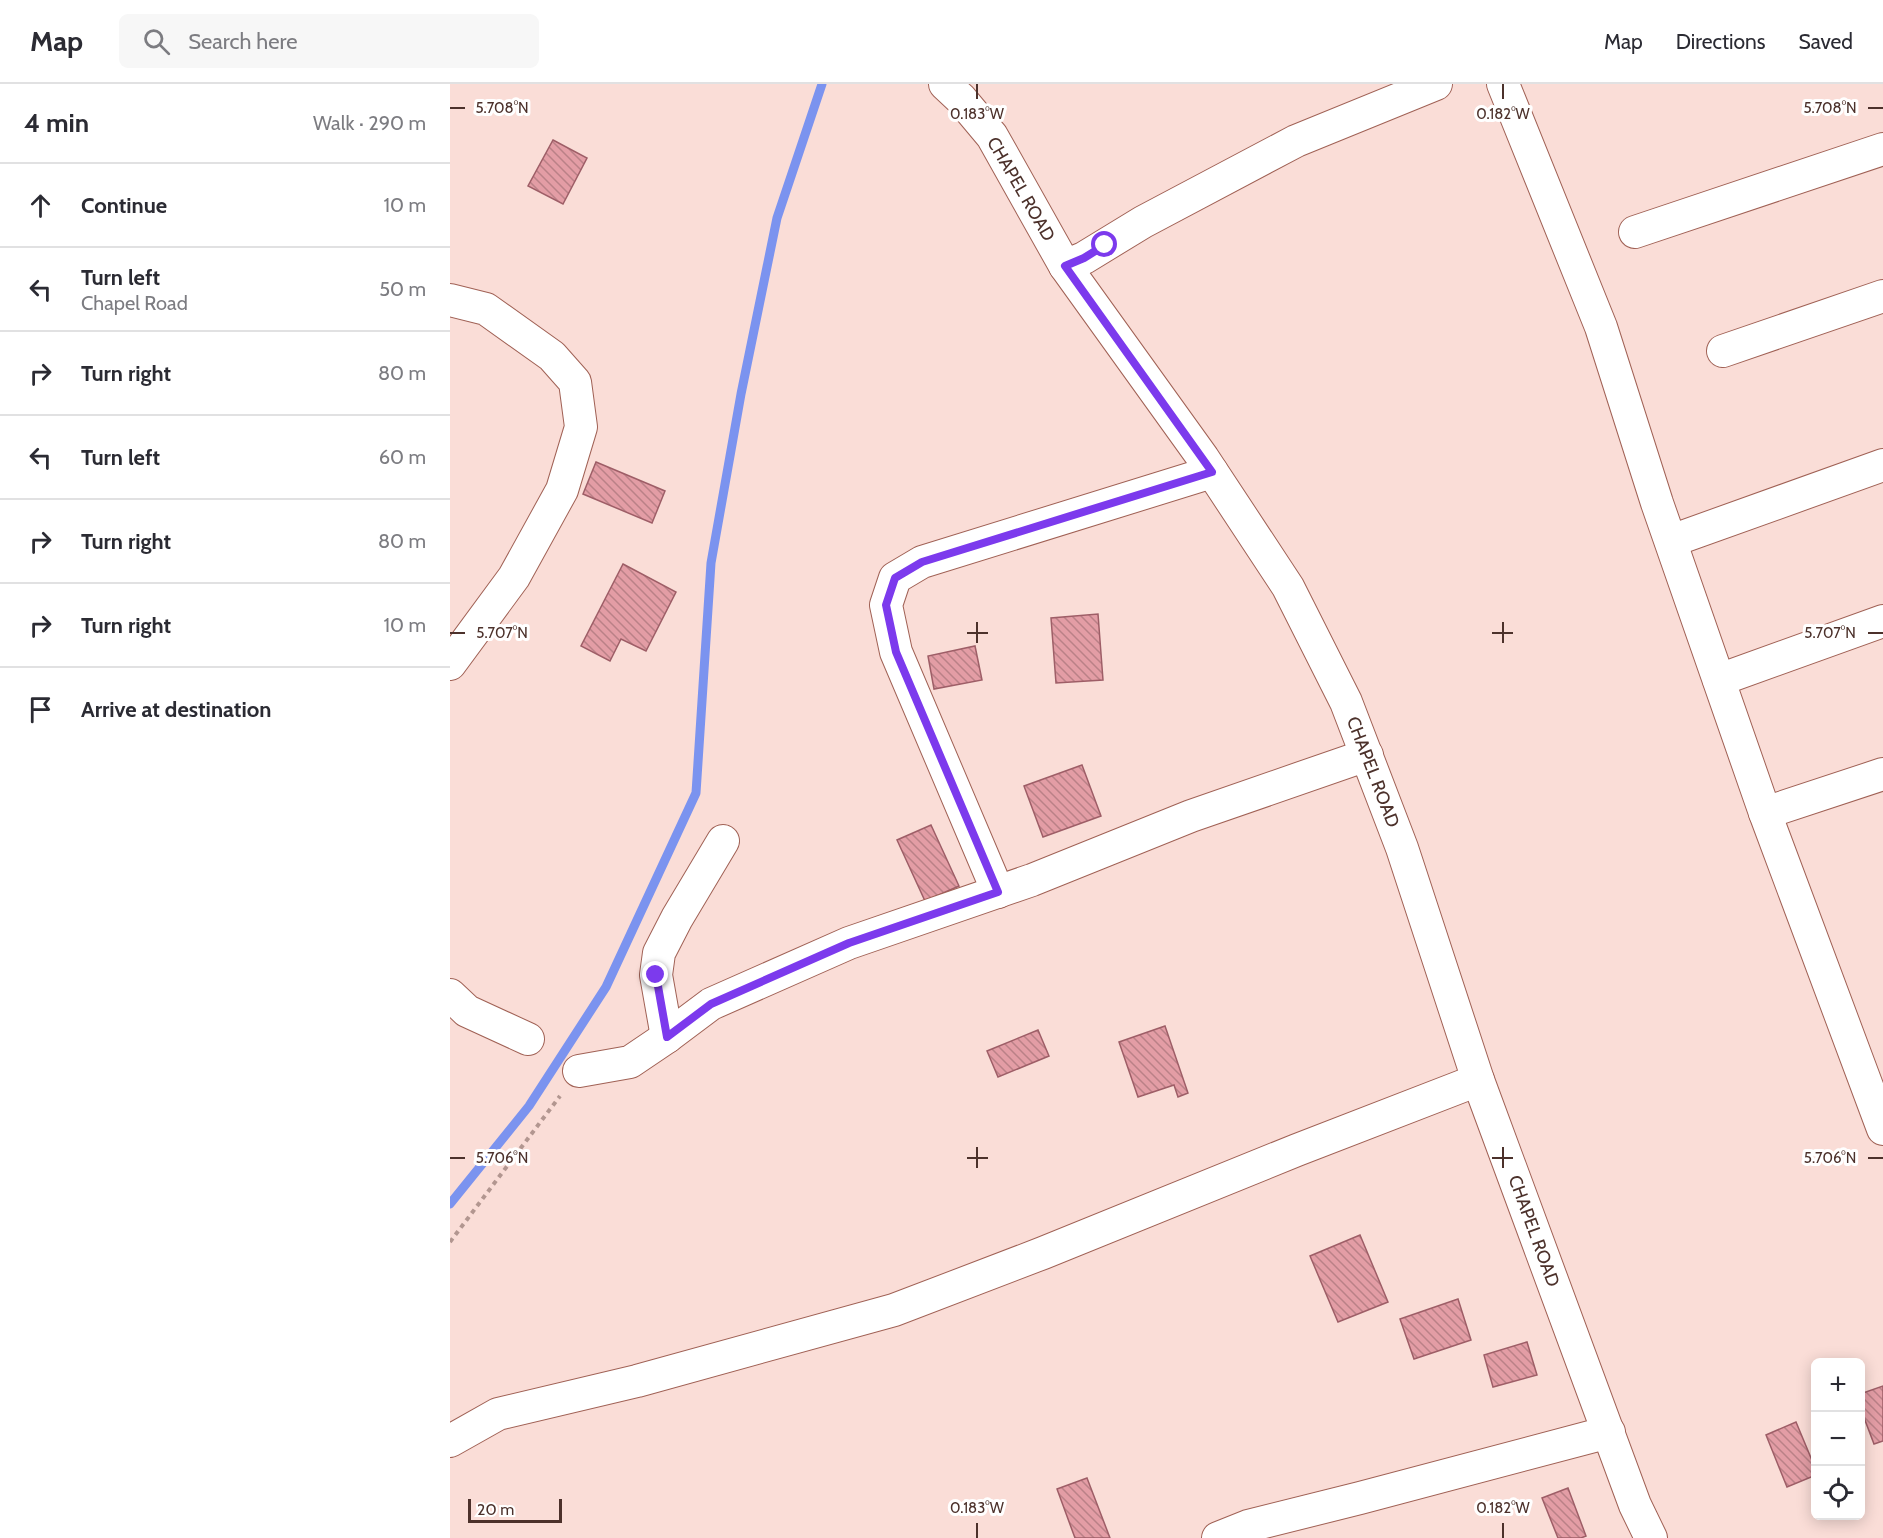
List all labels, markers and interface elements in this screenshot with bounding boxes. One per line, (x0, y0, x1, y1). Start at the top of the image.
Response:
search box (119, 14, 539, 68)
text: Map (30, 24, 83, 58)
icon: search (140, 25, 173, 58)
text: Search here (188, 28, 297, 55)
text: Map (1604, 29, 1643, 54)
text: Directions (1676, 29, 1765, 54)
text: Saved (1798, 29, 1853, 54)
text: 5.708°N (475, 99, 529, 117)
text: 5.708°N (1803, 99, 1857, 117)
text: 0.183°W (950, 105, 1005, 123)
text: 0.182°W (1476, 105, 1531, 123)
text: 4 min (24, 107, 89, 139)
text: Walk · 290 m (313, 111, 426, 135)
street label: CHAPEL ROAD (982, 133, 1060, 245)
icon: ahead (24, 189, 57, 222)
text: Continue (81, 192, 167, 219)
text: 10 m (383, 193, 426, 217)
route start (1091, 231, 1117, 257)
text: Turn left (81, 264, 160, 291)
icon: left (24, 273, 57, 306)
text: 50 m (379, 277, 426, 301)
text: Chapel Road (81, 291, 188, 315)
icon: right (24, 357, 57, 390)
text: Turn right (81, 360, 171, 387)
text: 80 m (378, 361, 426, 385)
icon: left (24, 441, 57, 474)
text: Turn left (81, 444, 160, 471)
text: 60 m (379, 445, 426, 469)
icon: right (24, 525, 57, 558)
text: Turn right (81, 528, 171, 555)
text: 80 m (378, 529, 426, 553)
icon: right (24, 609, 57, 642)
text: Turn right (81, 612, 171, 639)
text: 10 m (383, 613, 426, 637)
text: 5.707°N (476, 624, 528, 642)
text: 5.707°N (1804, 624, 1856, 642)
icon: arrive (24, 693, 57, 726)
text: Arrive at destination (81, 696, 271, 723)
street label: CHAPEL ROAD (1342, 713, 1404, 831)
route end (642, 961, 668, 987)
text: 5.706°N (476, 1149, 528, 1167)
text: 5.706°N (1804, 1149, 1856, 1167)
street label: CHAPEL ROAD (1504, 1172, 1564, 1290)
map controls (1811, 1358, 1865, 1520)
button: + (1811, 1358, 1865, 1412)
button: − (1811, 1412, 1865, 1466)
button: locate (1811, 1466, 1865, 1520)
scale bar (468, 1496, 562, 1524)
text: 0.183°W (950, 1499, 1005, 1517)
text: 0.182°W (1476, 1499, 1531, 1517)
text: 20 m (477, 1500, 514, 1519)

